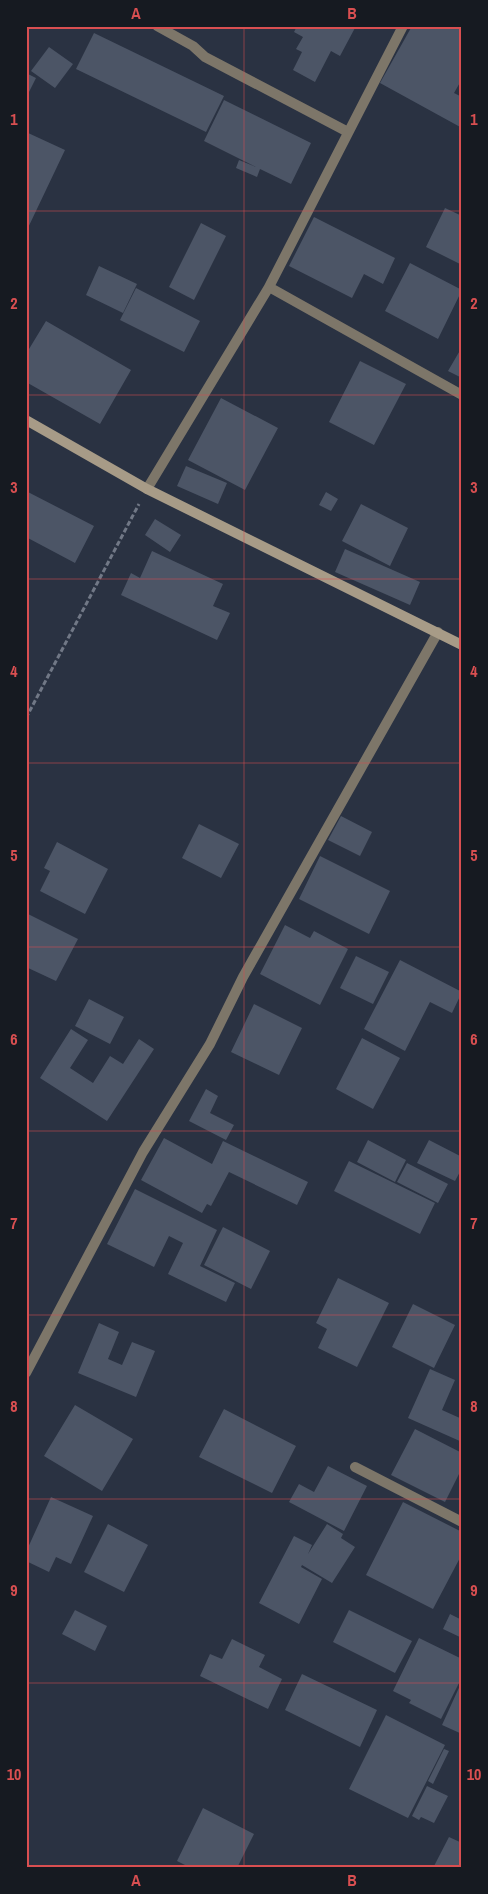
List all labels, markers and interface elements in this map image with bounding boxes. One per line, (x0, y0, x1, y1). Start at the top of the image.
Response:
text: A (131, 2, 141, 24)
text: B (347, 2, 357, 24)
text: 1 (10, 108, 18, 130)
text: 1 (470, 108, 478, 130)
text: 2 (10, 292, 18, 314)
text: 2 (470, 292, 478, 314)
text: 3 (10, 476, 18, 498)
text: 3 (470, 476, 478, 498)
text: 4 (10, 660, 18, 682)
text: 4 (470, 660, 478, 682)
text: 5 (10, 844, 18, 866)
text: 5 (470, 844, 478, 866)
text: 6 (10, 1028, 18, 1050)
text: 6 (470, 1028, 478, 1050)
text: 7 (10, 1212, 18, 1234)
text: 7 (470, 1212, 478, 1234)
text: 8 (10, 1395, 18, 1417)
text: 8 (470, 1395, 478, 1417)
text: 9 (10, 1579, 18, 1601)
text: 9 (470, 1579, 478, 1601)
text: 10 (7, 1763, 21, 1785)
text: 10 (467, 1763, 481, 1785)
text: A (131, 1869, 141, 1891)
text: B (347, 1869, 357, 1891)

